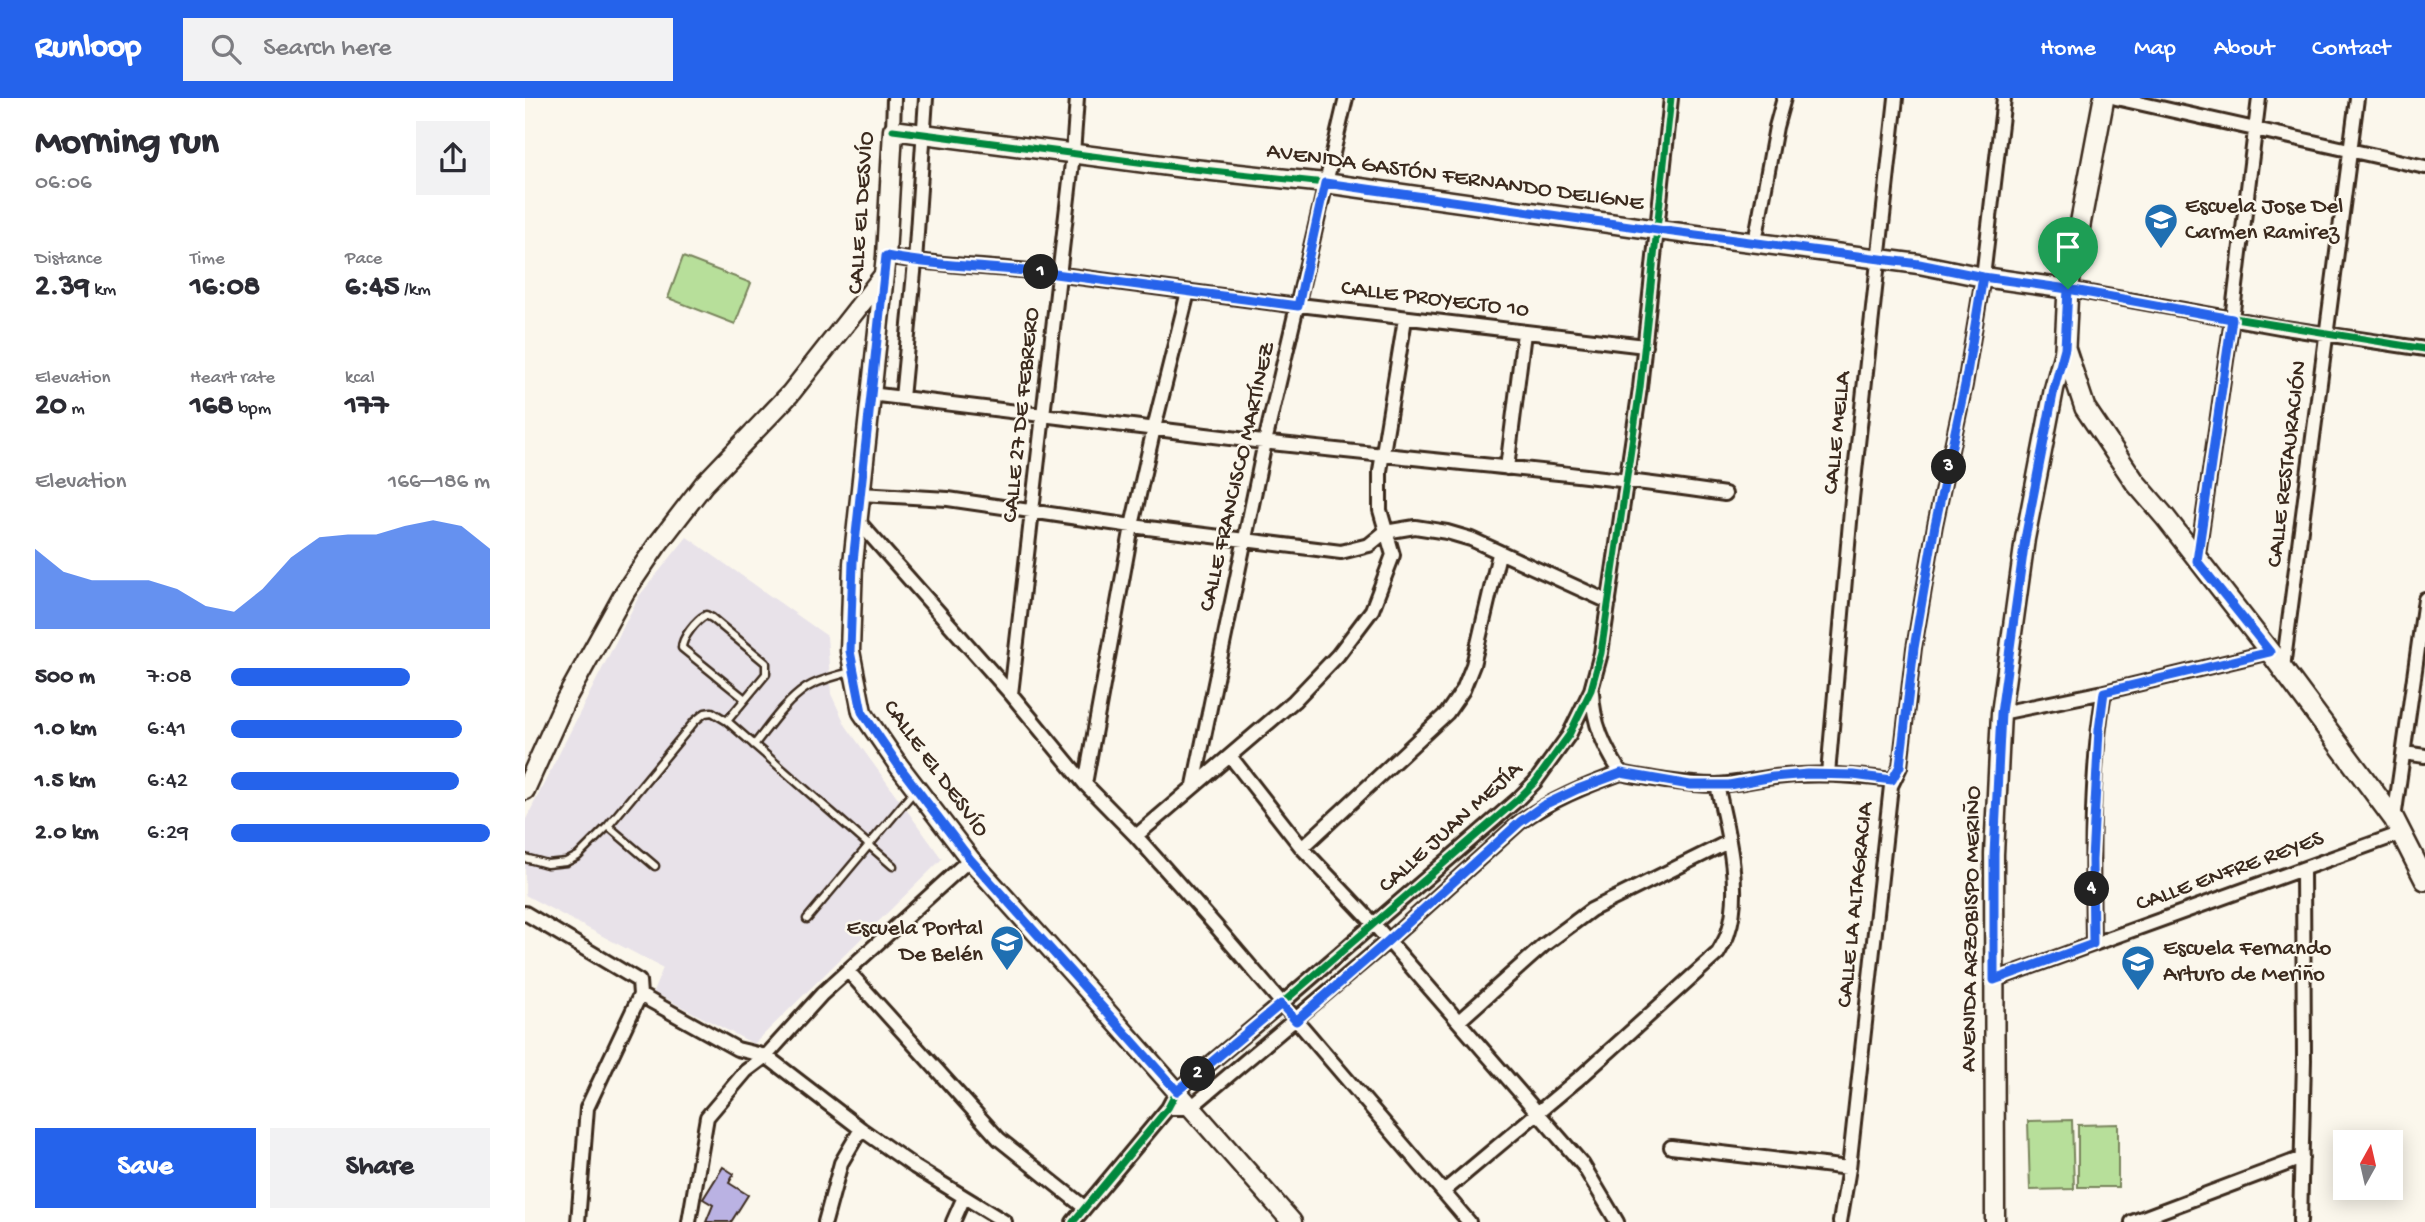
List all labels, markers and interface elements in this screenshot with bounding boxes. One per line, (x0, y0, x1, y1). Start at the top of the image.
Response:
search box (183, 18, 673, 81)
text: Runloop (35, 30, 141, 68)
icon: search (207, 30, 245, 68)
text: Search here (263, 34, 391, 65)
text: Home (2040, 35, 2096, 64)
text: Map (2134, 35, 2176, 64)
text: About (2214, 35, 2274, 64)
text: Contact (2312, 35, 2390, 64)
button: share (416, 121, 490, 195)
text: Morning run (35, 122, 219, 166)
street label: CALLE EL DESVÍO (843, 131, 881, 295)
street label: AVENIDA GASTÓN FERNANDO DELIGNE (1265, 138, 1647, 218)
text: 06:06 (35, 170, 92, 197)
place label: Escuela Jose Del Carmen Ramirez (2185, 194, 2343, 247)
school or university icon: Escuela Jose Del Carmen Ramirez (2142, 201, 2180, 250)
pin (2038, 217, 2098, 289)
icon: arrive (2049, 228, 2087, 266)
text: Distance (35, 248, 102, 271)
text: Time (190, 248, 225, 271)
text: Pace (345, 248, 382, 271)
pin: 1 (1023, 254, 1059, 290)
text: 1 (1037, 260, 1044, 283)
text: 2.39 (35, 271, 90, 306)
text: 16:08 (190, 271, 260, 306)
text: 6:45 (345, 271, 400, 306)
street label: CALLE PROYECTO 10 (1339, 275, 1531, 325)
text: km (90, 279, 116, 302)
text: /km (400, 279, 431, 302)
street label: CALLE 27 DE FEBRERO (997, 306, 1047, 524)
street label: CALLE FRANCISCO MARTÍNEZ (1194, 339, 1282, 614)
street label: CALLE RESTAURACIÓN (2262, 359, 2314, 569)
text: Elevation (35, 367, 111, 390)
text: Heart rate (190, 367, 275, 390)
text: kcal (345, 367, 375, 390)
street label: CALLE MELLA (1818, 369, 1858, 496)
text: 20 (35, 390, 67, 425)
text: 168 (190, 390, 234, 425)
text: 177 (345, 390, 388, 425)
text: m (67, 398, 85, 421)
text: bpm (234, 398, 271, 421)
pin: 3 (1931, 450, 1967, 484)
text: 3 (1944, 455, 1953, 478)
text: Elevation (35, 469, 126, 496)
text: 166–186 m (388, 469, 490, 496)
text: 500 m (35, 664, 95, 691)
text: 7:08 (147, 664, 192, 691)
street label: CALLE EL DESVÍO (876, 695, 994, 843)
text: 1.0 km (35, 716, 97, 743)
text: 6:41 (147, 716, 186, 743)
street label: CALLE JUAN MEJÍA (1374, 756, 1529, 899)
text: 1.5 km (35, 768, 96, 795)
text: 6:42 (147, 768, 188, 795)
street label: AVENIDA ARZOBISPO MERIÑO (1956, 786, 1988, 1072)
street label: CALLE LA ALTAGRACIA (1832, 800, 1880, 1009)
text: 2.0 km (35, 820, 99, 847)
text: 6:29 (147, 820, 189, 847)
street label: CALLE ENFRE REYES (2133, 825, 2328, 918)
pin: 4 (2075, 872, 2109, 906)
text: 4 (2087, 877, 2096, 900)
place label: Escuela Portal De Belén (846, 916, 983, 969)
school or university icon: Escuela Portal De Belén (988, 923, 1026, 972)
place label: Escuela Fernando Arturo de Meriño (2163, 936, 2331, 989)
school or university icon: Escuela Fernando Arturo de Meriño (2119, 943, 2157, 992)
pin: 2 (1181, 1056, 1215, 1091)
text: 2 (1193, 1062, 1202, 1085)
button: Save (35, 1128, 256, 1208)
button: Share (270, 1128, 490, 1208)
north arrow (2333, 1130, 2403, 1200)
map controls (2333, 1130, 2403, 1200)

